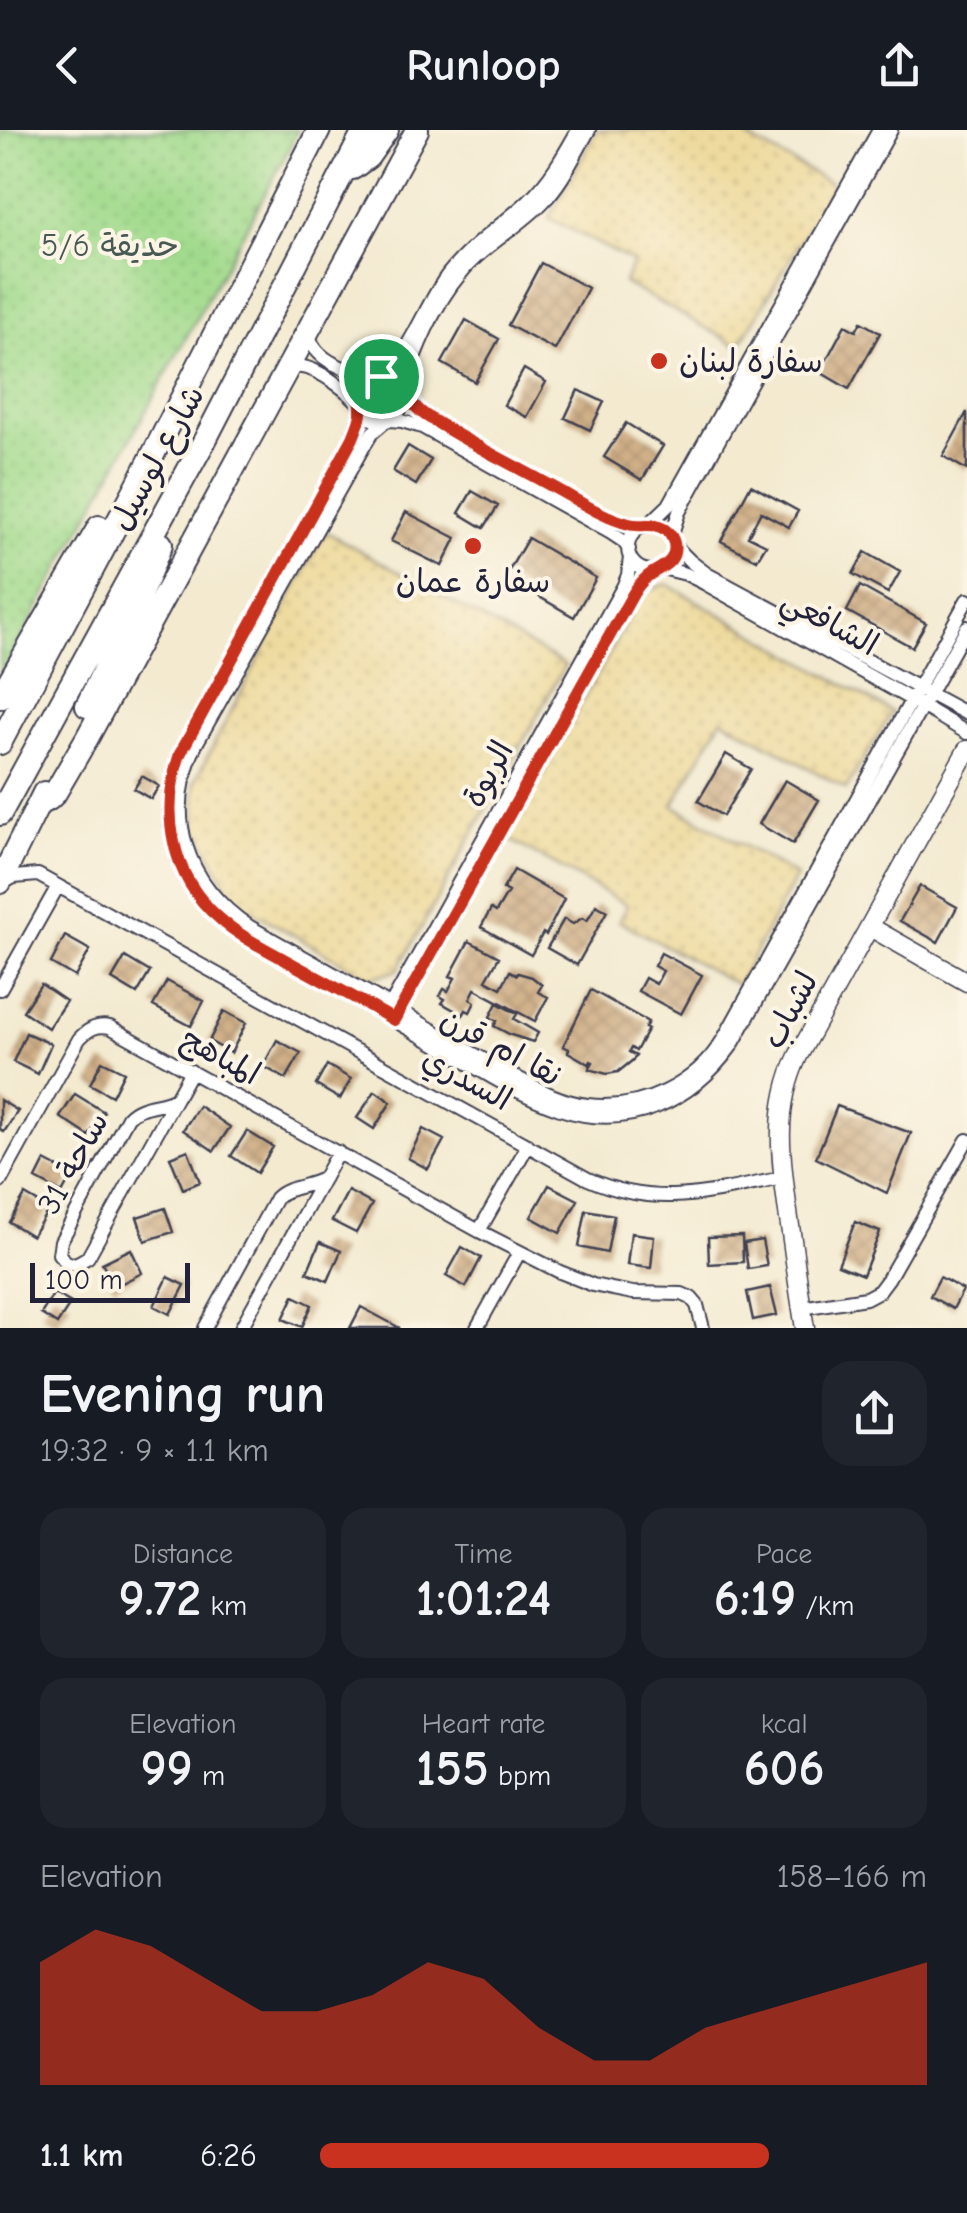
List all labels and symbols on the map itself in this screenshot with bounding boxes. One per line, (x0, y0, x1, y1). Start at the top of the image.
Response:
park label: حديقة 5/6 (41, 227, 179, 264)
pin (339, 334, 424, 419)
place label: سفارة لبنان (679, 343, 823, 380)
marker: سفارة لبنان (648, 350, 670, 372)
street label: شارع لوسيل (102, 379, 215, 539)
marker: سفارة عمان (462, 535, 484, 557)
place label: سفارة عمان (396, 563, 550, 600)
street label: الشافعي (771, 581, 885, 671)
street label: الربوة (455, 735, 521, 813)
street label: لشباب (754, 965, 826, 1055)
street label: نقا ام قرن (432, 1000, 568, 1099)
street label: المباهج (174, 1019, 267, 1095)
street label: السدري (414, 1040, 518, 1122)
street label: ساحة 31 (30, 1106, 116, 1220)
scale bar (30, 1258, 190, 1302)

